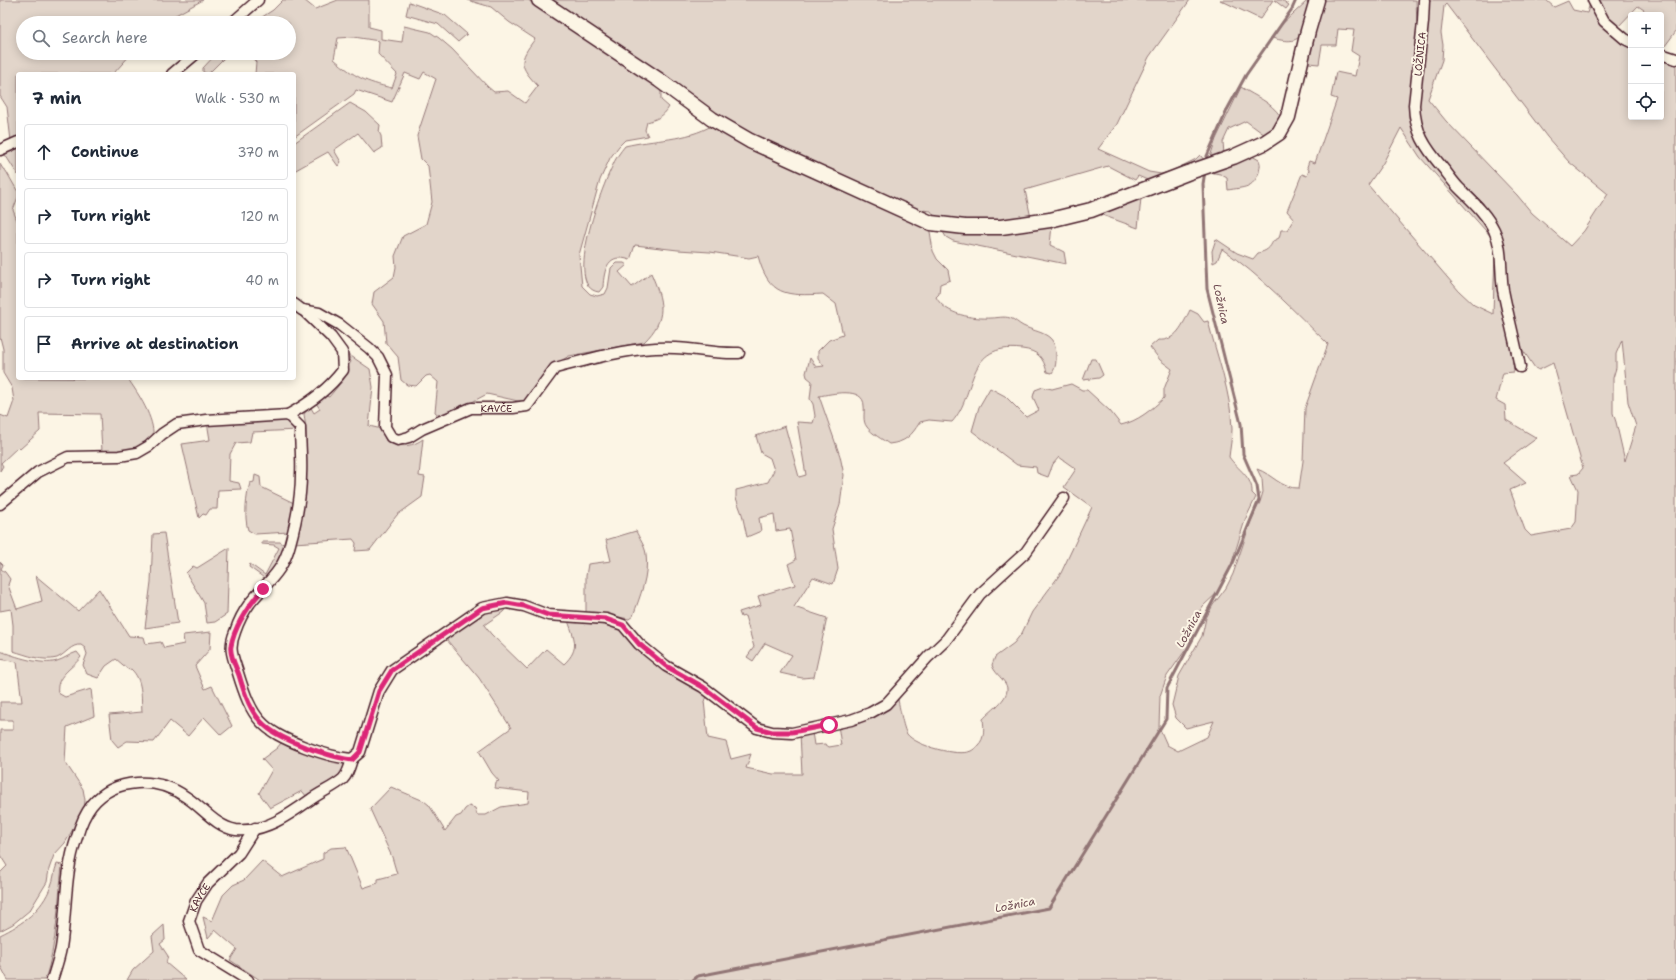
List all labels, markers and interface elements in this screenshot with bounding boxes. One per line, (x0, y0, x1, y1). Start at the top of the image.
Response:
map controls (1628, 12, 1664, 120)
button: + (1628, 12, 1664, 48)
search box (16, 16, 296, 60)
icon: search (30, 27, 52, 49)
text: Search here (62, 28, 148, 48)
street label: LOŽNICA (1411, 31, 1429, 77)
button: − (1628, 48, 1664, 84)
button: locate (1628, 84, 1664, 120)
text: 7 min (32, 87, 82, 109)
text: Walk · 530 m (195, 90, 280, 107)
icon: ahead (33, 141, 55, 163)
text: Continue (71, 142, 139, 162)
text: 370 m (237, 144, 279, 161)
icon: right (33, 205, 55, 227)
text: Turn right (71, 206, 151, 226)
text: 120 m (241, 208, 279, 225)
icon: right (33, 269, 55, 291)
text: Turn right (71, 270, 151, 290)
text: 40 m (245, 272, 279, 289)
water label: Ložnica (1209, 283, 1233, 326)
icon: arrive (33, 333, 55, 355)
text: Arrive at destination (71, 334, 239, 354)
street label: KAVČE (481, 402, 512, 415)
route end (254, 580, 272, 598)
water label: Ložnica (1173, 607, 1205, 650)
route start (820, 716, 838, 734)
street label: KAVČE (186, 880, 213, 914)
water label: Ložnica (994, 894, 1037, 916)

